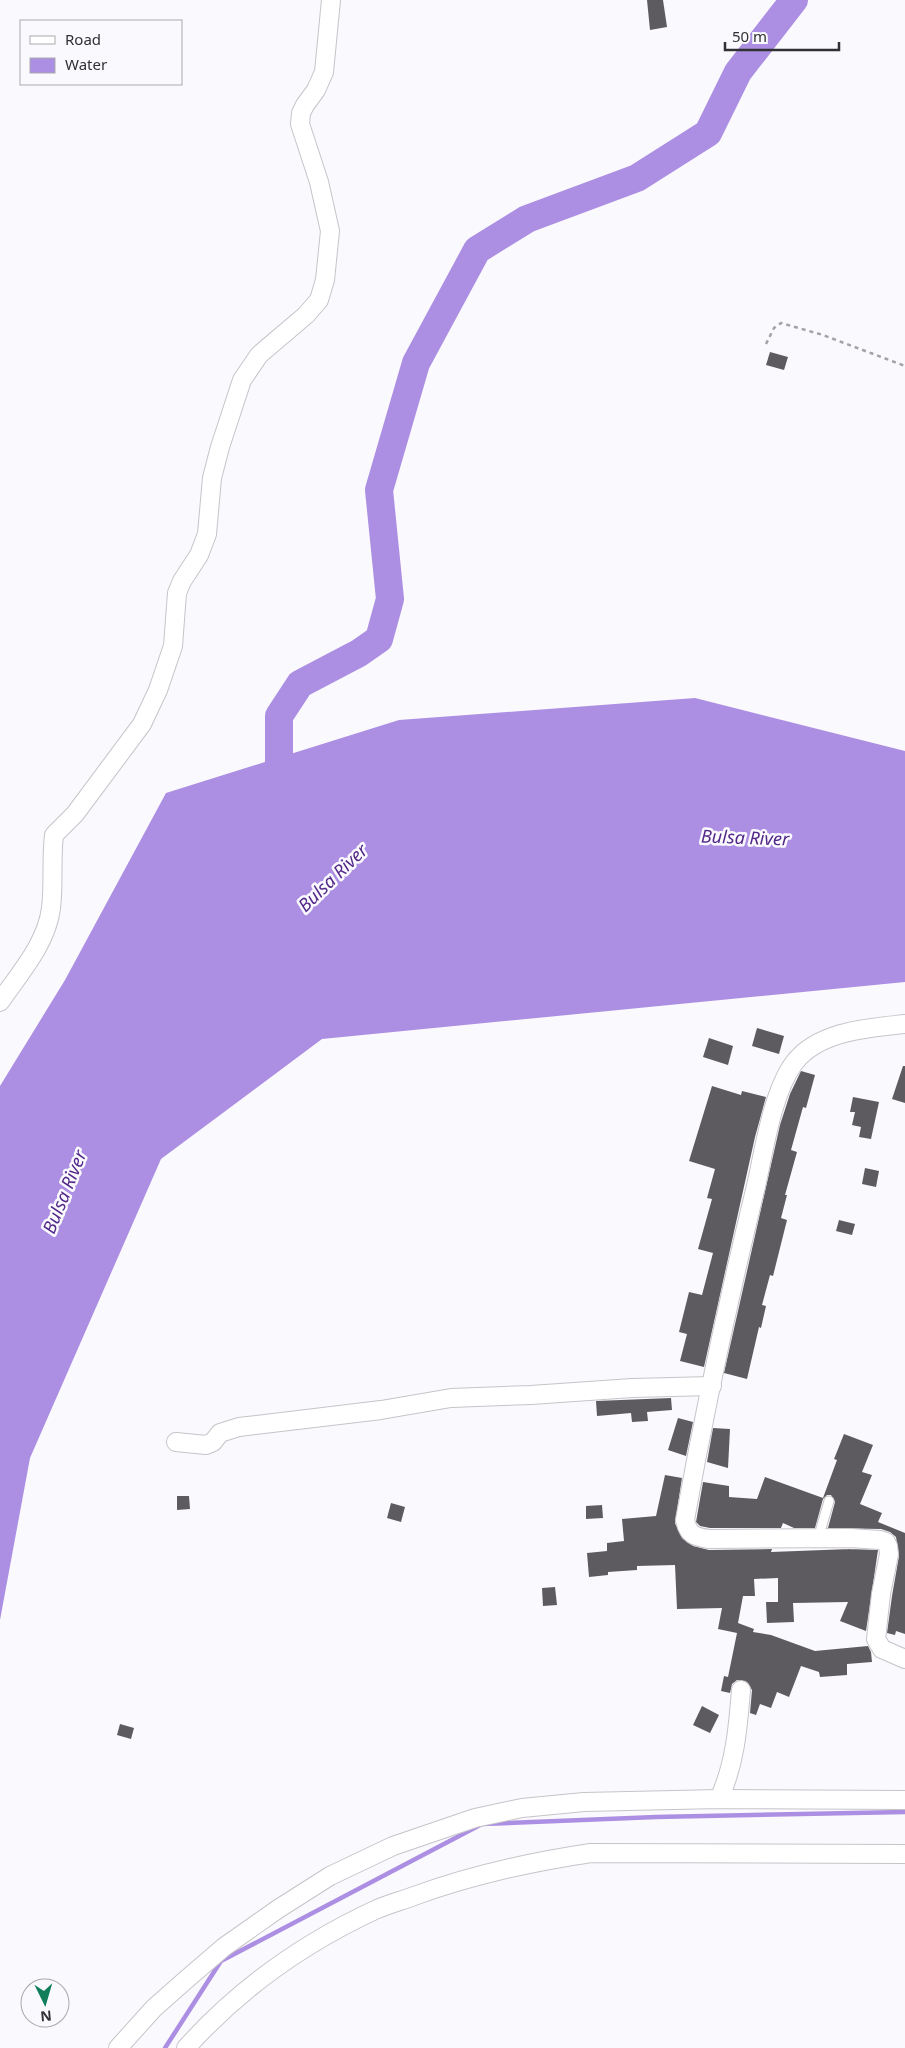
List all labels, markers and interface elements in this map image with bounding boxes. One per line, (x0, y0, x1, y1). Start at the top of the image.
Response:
legend (20, 20, 182, 85)
scale bar (725, 20, 839, 52)
text: 50 m (732, 26, 767, 46)
text: Road (65, 29, 101, 49)
text: Water (65, 54, 107, 74)
water label: Bulsa River (701, 823, 790, 851)
water label: Bulsa River (292, 837, 373, 916)
water label: Bulsa River (36, 1146, 92, 1237)
north arrow (20, 1978, 70, 2028)
text: N (40, 2006, 53, 2026)

